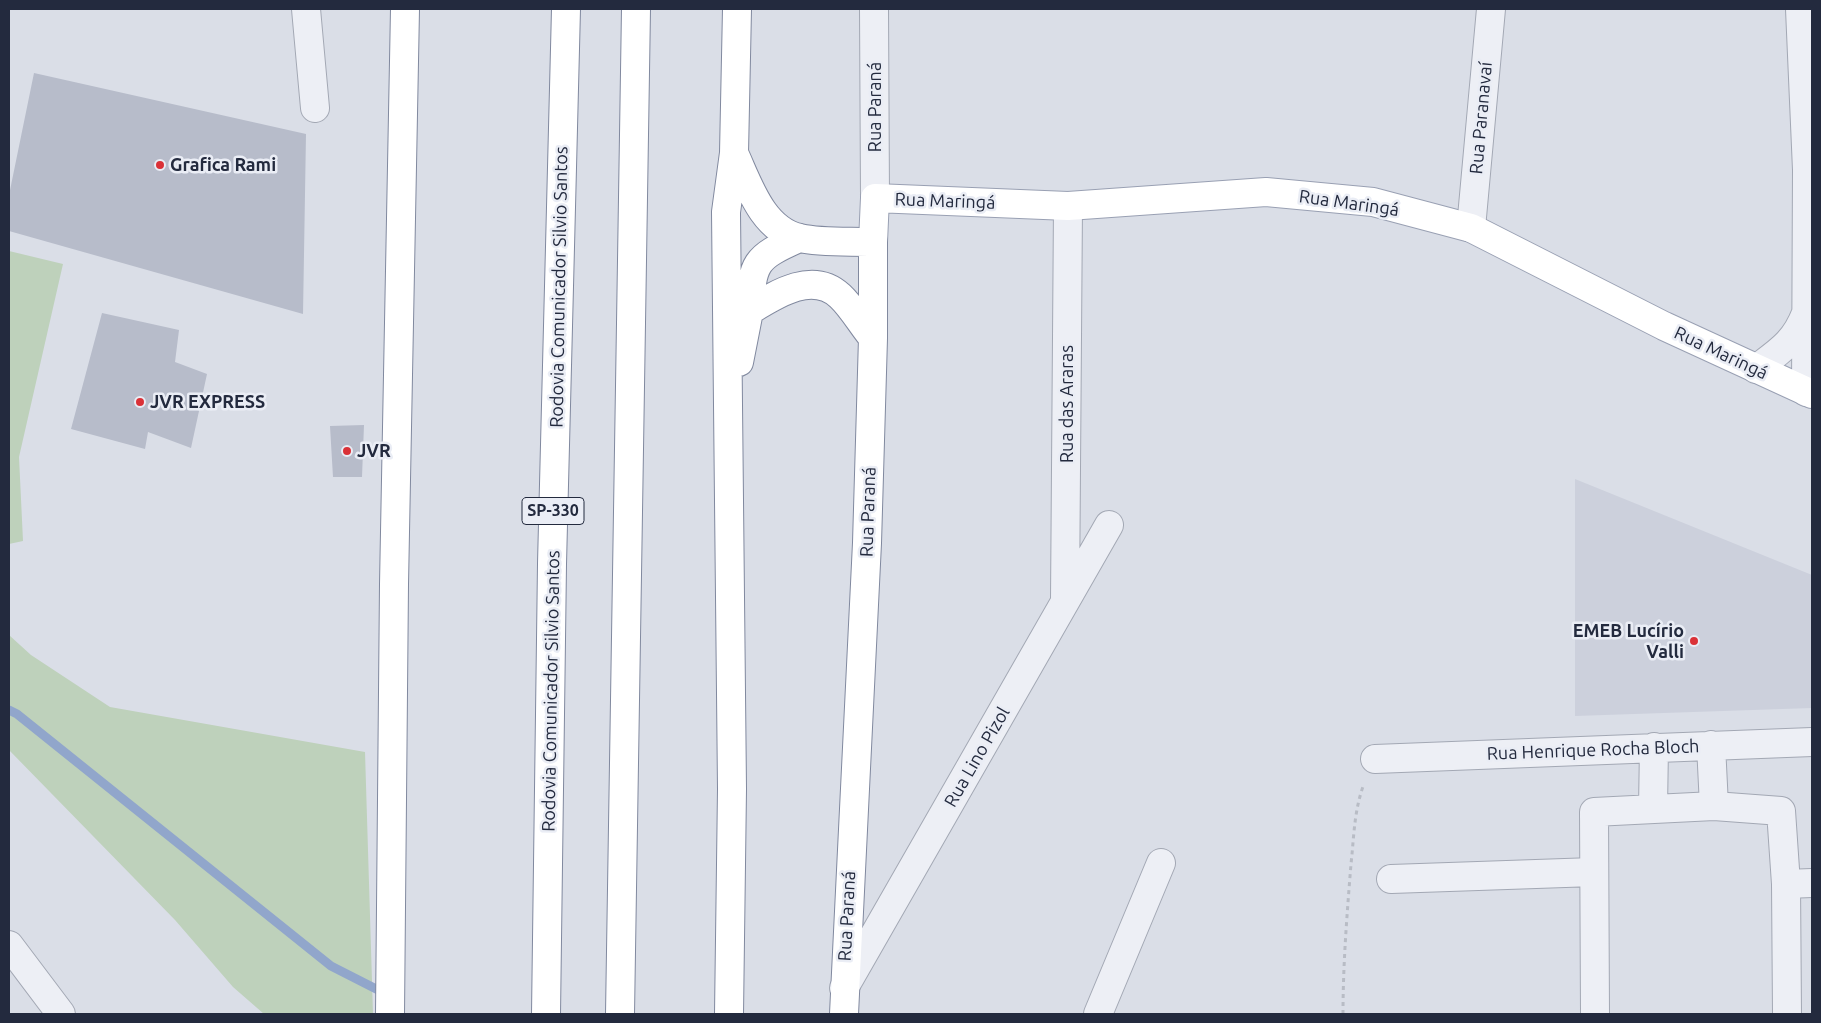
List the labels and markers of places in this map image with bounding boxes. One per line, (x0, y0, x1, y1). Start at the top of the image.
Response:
place label: Grafica Rami (170, 154, 276, 176)
marker: Grafica Rami (154, 159, 166, 171)
place label: JVR EXPRESS (150, 391, 265, 413)
marker: JVR EXPRESS (134, 396, 146, 408)
place label: JVR (357, 440, 391, 462)
marker: JVR (341, 445, 353, 457)
place label: EMEB Lucírio Valli (1573, 620, 1684, 662)
marker: EMEB Lucírio Valli (1688, 635, 1700, 647)

